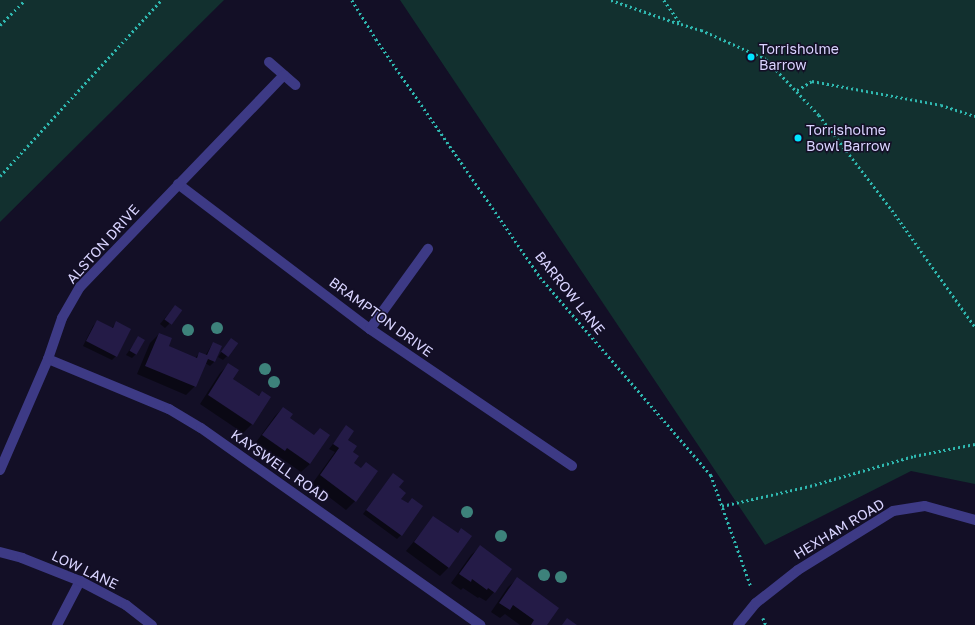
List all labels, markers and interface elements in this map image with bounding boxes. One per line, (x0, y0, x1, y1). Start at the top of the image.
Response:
place label: Torrisholme Barrow (759, 41, 839, 74)
marker: Torrisholme Barrow (746, 52, 756, 62)
place label: Torrisholme Bowl Barrow (806, 122, 891, 154)
marker: Torrisholme Bowl Barrow (793, 133, 803, 143)
street label: ALSTON DRIVE (63, 201, 143, 287)
street label: BARROW LANE (531, 248, 609, 338)
street label: BRAMPTON DRIVE (326, 274, 436, 360)
street label: KAYSWELL ROAD (228, 426, 332, 506)
street label: HEXHAM ROAD (791, 495, 887, 563)
street label: LOW LANE (49, 547, 121, 593)

